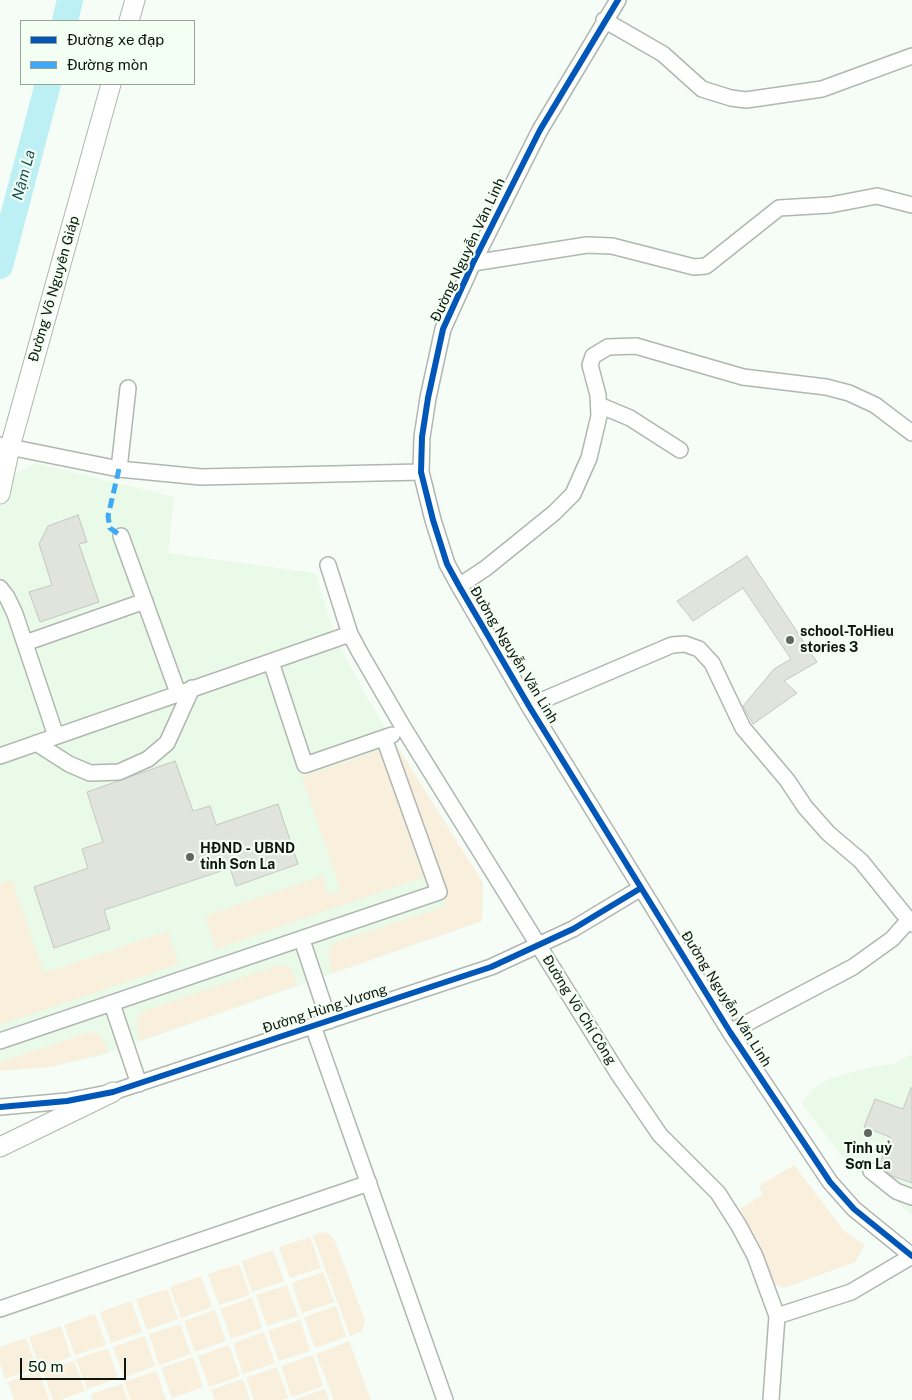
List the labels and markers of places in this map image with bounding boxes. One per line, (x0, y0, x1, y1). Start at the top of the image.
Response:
place label: school-ToHieu stories 3 (800, 624, 894, 656)
marker: school-ToHieu stories 3 (784, 634, 796, 646)
place label: HĐND - UBND tỉnh Sơn La (200, 841, 295, 874)
marker: HĐND - UBND tỉnh Sơn La (184, 851, 196, 863)
marker: Tỉnh uỷ Sơn La (862, 1127, 874, 1139)
place label: Tỉnh uỷ Sơn La (844, 1141, 892, 1174)

